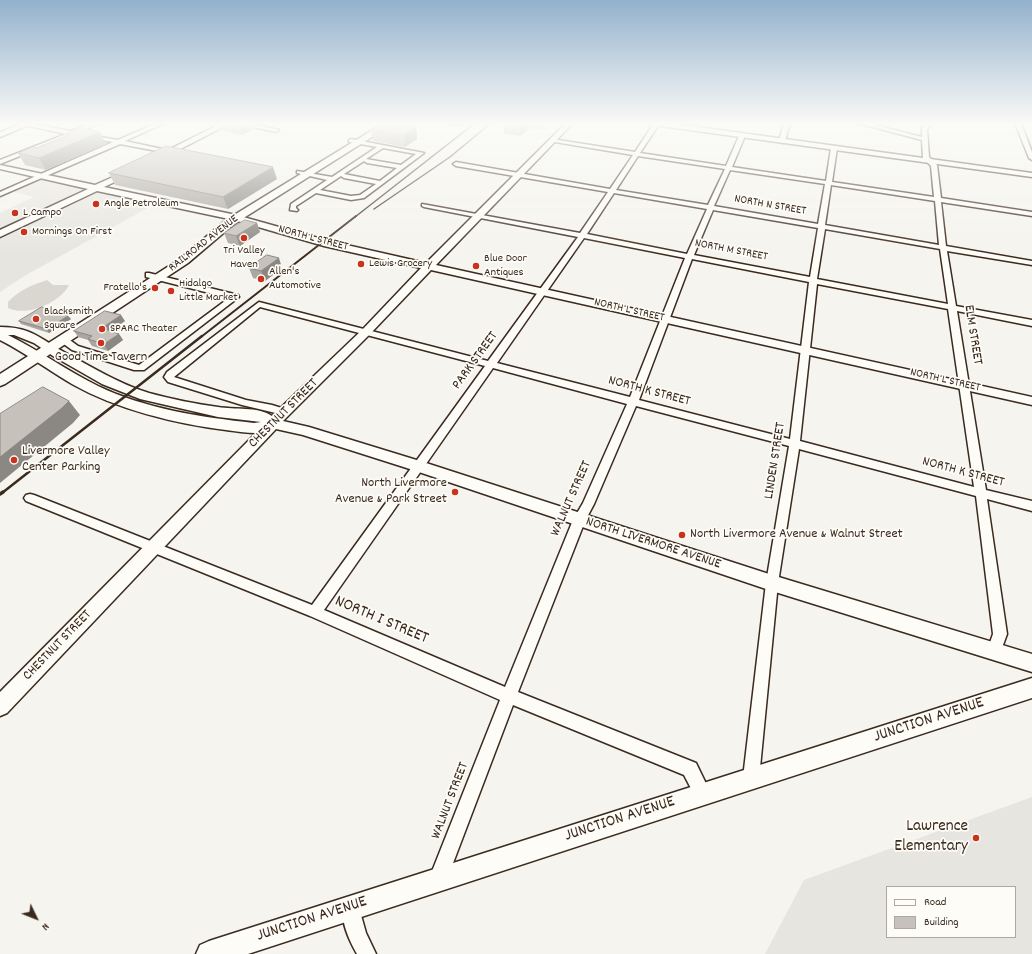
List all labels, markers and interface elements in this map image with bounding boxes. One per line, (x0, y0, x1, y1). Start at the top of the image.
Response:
street label: NORTH N STREET (733, 193, 807, 219)
place label: Angle Petroleum (104, 197, 179, 211)
marker: Angle Petroleum (91, 199, 101, 209)
place label: L Campo (23, 206, 61, 220)
marker: L Campo (10, 208, 20, 218)
street label: RAILROAD AVENUE (166, 212, 242, 276)
street label: NORTH L STREET (277, 223, 349, 255)
place label: Mornings On First (32, 225, 112, 239)
marker: Mornings On First (19, 227, 29, 237)
marker: Tri Valley Haven (239, 233, 249, 243)
street label: NORTH M STREET (693, 237, 769, 265)
place label: Tri Valley Haven (223, 244, 265, 272)
place label: Blue Door Antiques (484, 252, 527, 280)
place label: Lewis Grocery (369, 257, 432, 271)
marker: Lewis Grocery (356, 259, 366, 269)
marker: Blue Door Antiques (471, 261, 481, 271)
place label: Allen's Automotive (269, 265, 321, 293)
marker: Allen's Automotive (256, 274, 266, 284)
place label: Hidalgo Little Market (179, 277, 238, 305)
place label: Fratello's (103, 281, 147, 295)
marker: Fratello's (150, 283, 160, 293)
marker: Hidalgo Little Market (166, 286, 176, 296)
street label: NORTH L STREET (592, 296, 666, 326)
street label: ELM STREET (959, 304, 985, 366)
place label: Blacksmith Square (44, 305, 93, 333)
marker: Blacksmith Square (31, 314, 41, 324)
place label: SPARC Theater (110, 322, 177, 336)
marker: SPARC Theater (97, 324, 107, 334)
street label: PARK STREET (449, 329, 503, 393)
marker: Good Time Tavern (96, 338, 106, 348)
place label: Good Time Tavern (55, 350, 147, 366)
street label: NORTH L STREET (908, 366, 982, 396)
street label: NORTH K STREET (606, 373, 692, 411)
street label: CHESTNUT STREET (246, 376, 322, 452)
street label: LINDEN STREET (762, 421, 790, 501)
place label: Livermore Valley Center Parking (22, 444, 110, 476)
street label: NORTH K STREET (920, 454, 1006, 492)
marker: Livermore Valley Center Parking (9, 455, 19, 465)
street label: WALNUT STREET (548, 459, 596, 539)
place label: North Livermore Avenue & Park Street (335, 476, 447, 508)
marker: North Livermore Avenue & Park Street (450, 487, 460, 497)
street label: NORTH LIVERMORE AVENUE (583, 514, 723, 574)
place label: North Livermore Avenue & Walnut Street (690, 527, 903, 543)
marker: North Livermore Avenue & Walnut Street (677, 530, 687, 540)
street label: NORTH I STREET (331, 592, 431, 650)
street label: CHESTNUT STREET (20, 607, 96, 685)
street label: JUNCTION AVENUE (871, 694, 987, 748)
street label: WALNUT STREET (429, 760, 473, 842)
street label: JUNCTION AVENUE (562, 793, 678, 847)
place label: Lawrence Elementary (894, 818, 968, 858)
marker: Lawrence Elementary (971, 833, 981, 843)
legend (886, 886, 1016, 938)
street label: JUNCTION AVENUE (254, 893, 370, 947)
text: Road (924, 894, 946, 911)
north arrow (16, 898, 56, 938)
text: Building (924, 914, 959, 931)
text: N (37, 919, 52, 934)

